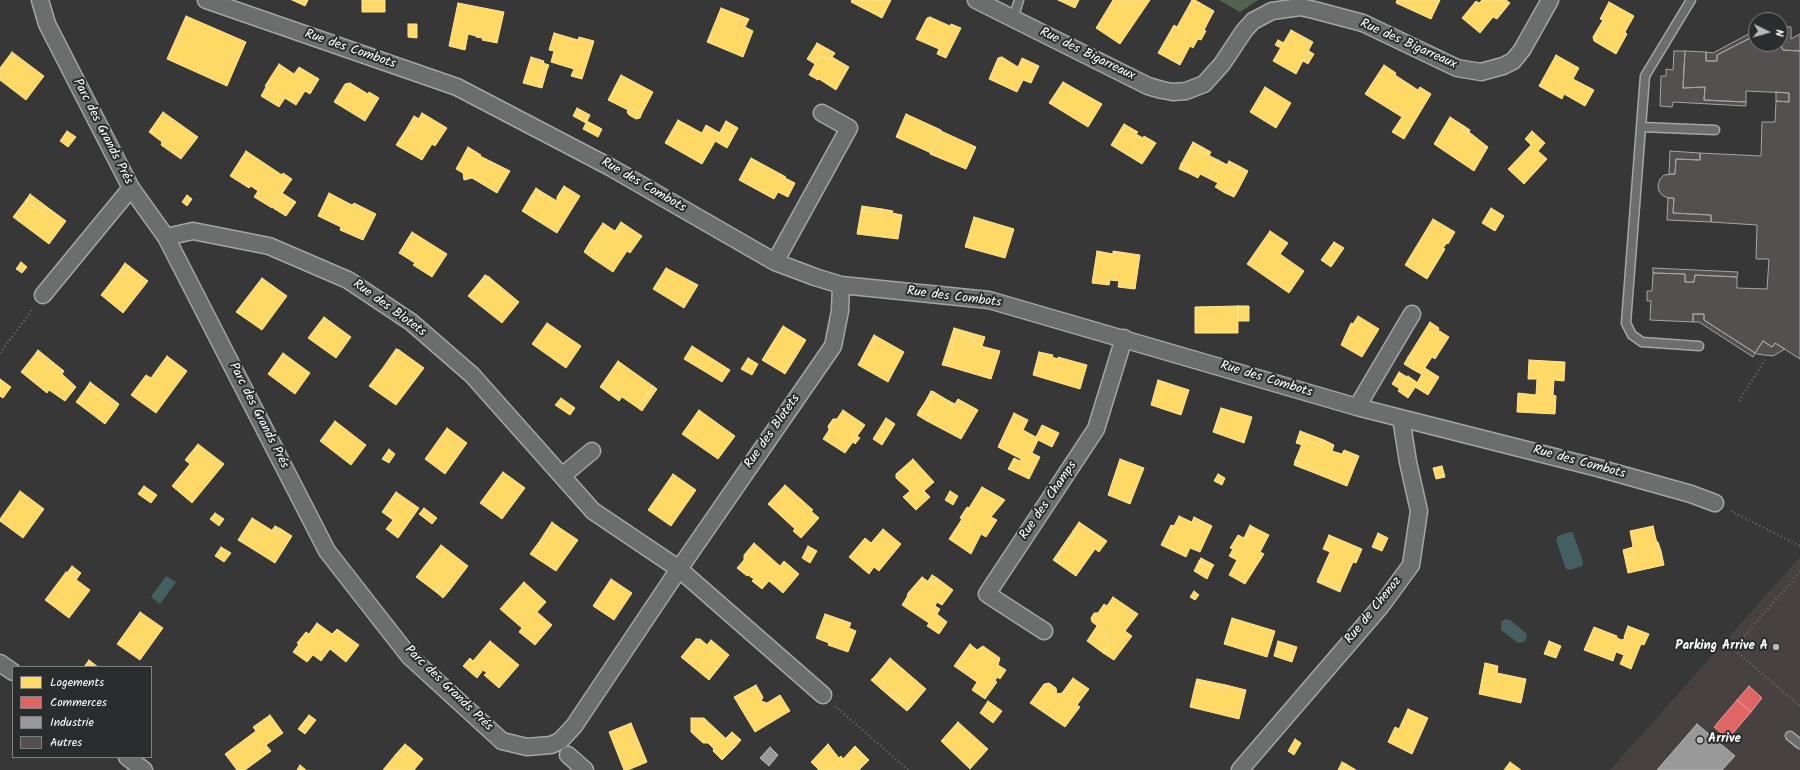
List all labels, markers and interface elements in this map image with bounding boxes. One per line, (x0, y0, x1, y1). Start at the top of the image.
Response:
north arrow (1748, 12, 1788, 52)
street label: Rue des Bigarreaux (1357, 17, 1459, 73)
street label: Rue des Bigarreaux (1037, 25, 1137, 85)
street label: Rue des Combots (302, 27, 398, 73)
text: N (1770, 29, 1788, 37)
street label: Parc des Grands Prés (69, 76, 135, 188)
street label: Rue des Combots (598, 155, 688, 217)
street label: Rue des Blotets (349, 277, 429, 341)
street label: Rue des Combots (906, 284, 1002, 312)
street label: Rue des Combots (1218, 359, 1314, 401)
street label: Parc des Grands Prés (225, 360, 291, 472)
street label: Rue des Blotets (742, 392, 804, 472)
street label: Rue des Combots (1531, 443, 1627, 483)
street label: Rue des Champs (1017, 459, 1081, 543)
street label: Rue de Chenoz (1342, 574, 1406, 648)
place label: Parking Arrive A (1675, 639, 1768, 655)
marker: Parking Arrive A (1771, 642, 1781, 652)
street label: Parc des Grands Prés (401, 643, 495, 735)
legend (12, 666, 152, 758)
text: Logements (50, 673, 104, 692)
text: Commerces (50, 693, 107, 712)
text: Industrie (50, 713, 94, 732)
place label: Arrive (1708, 732, 1741, 748)
text: Autres (50, 733, 82, 752)
marker: Arrive (1695, 735, 1705, 745)

